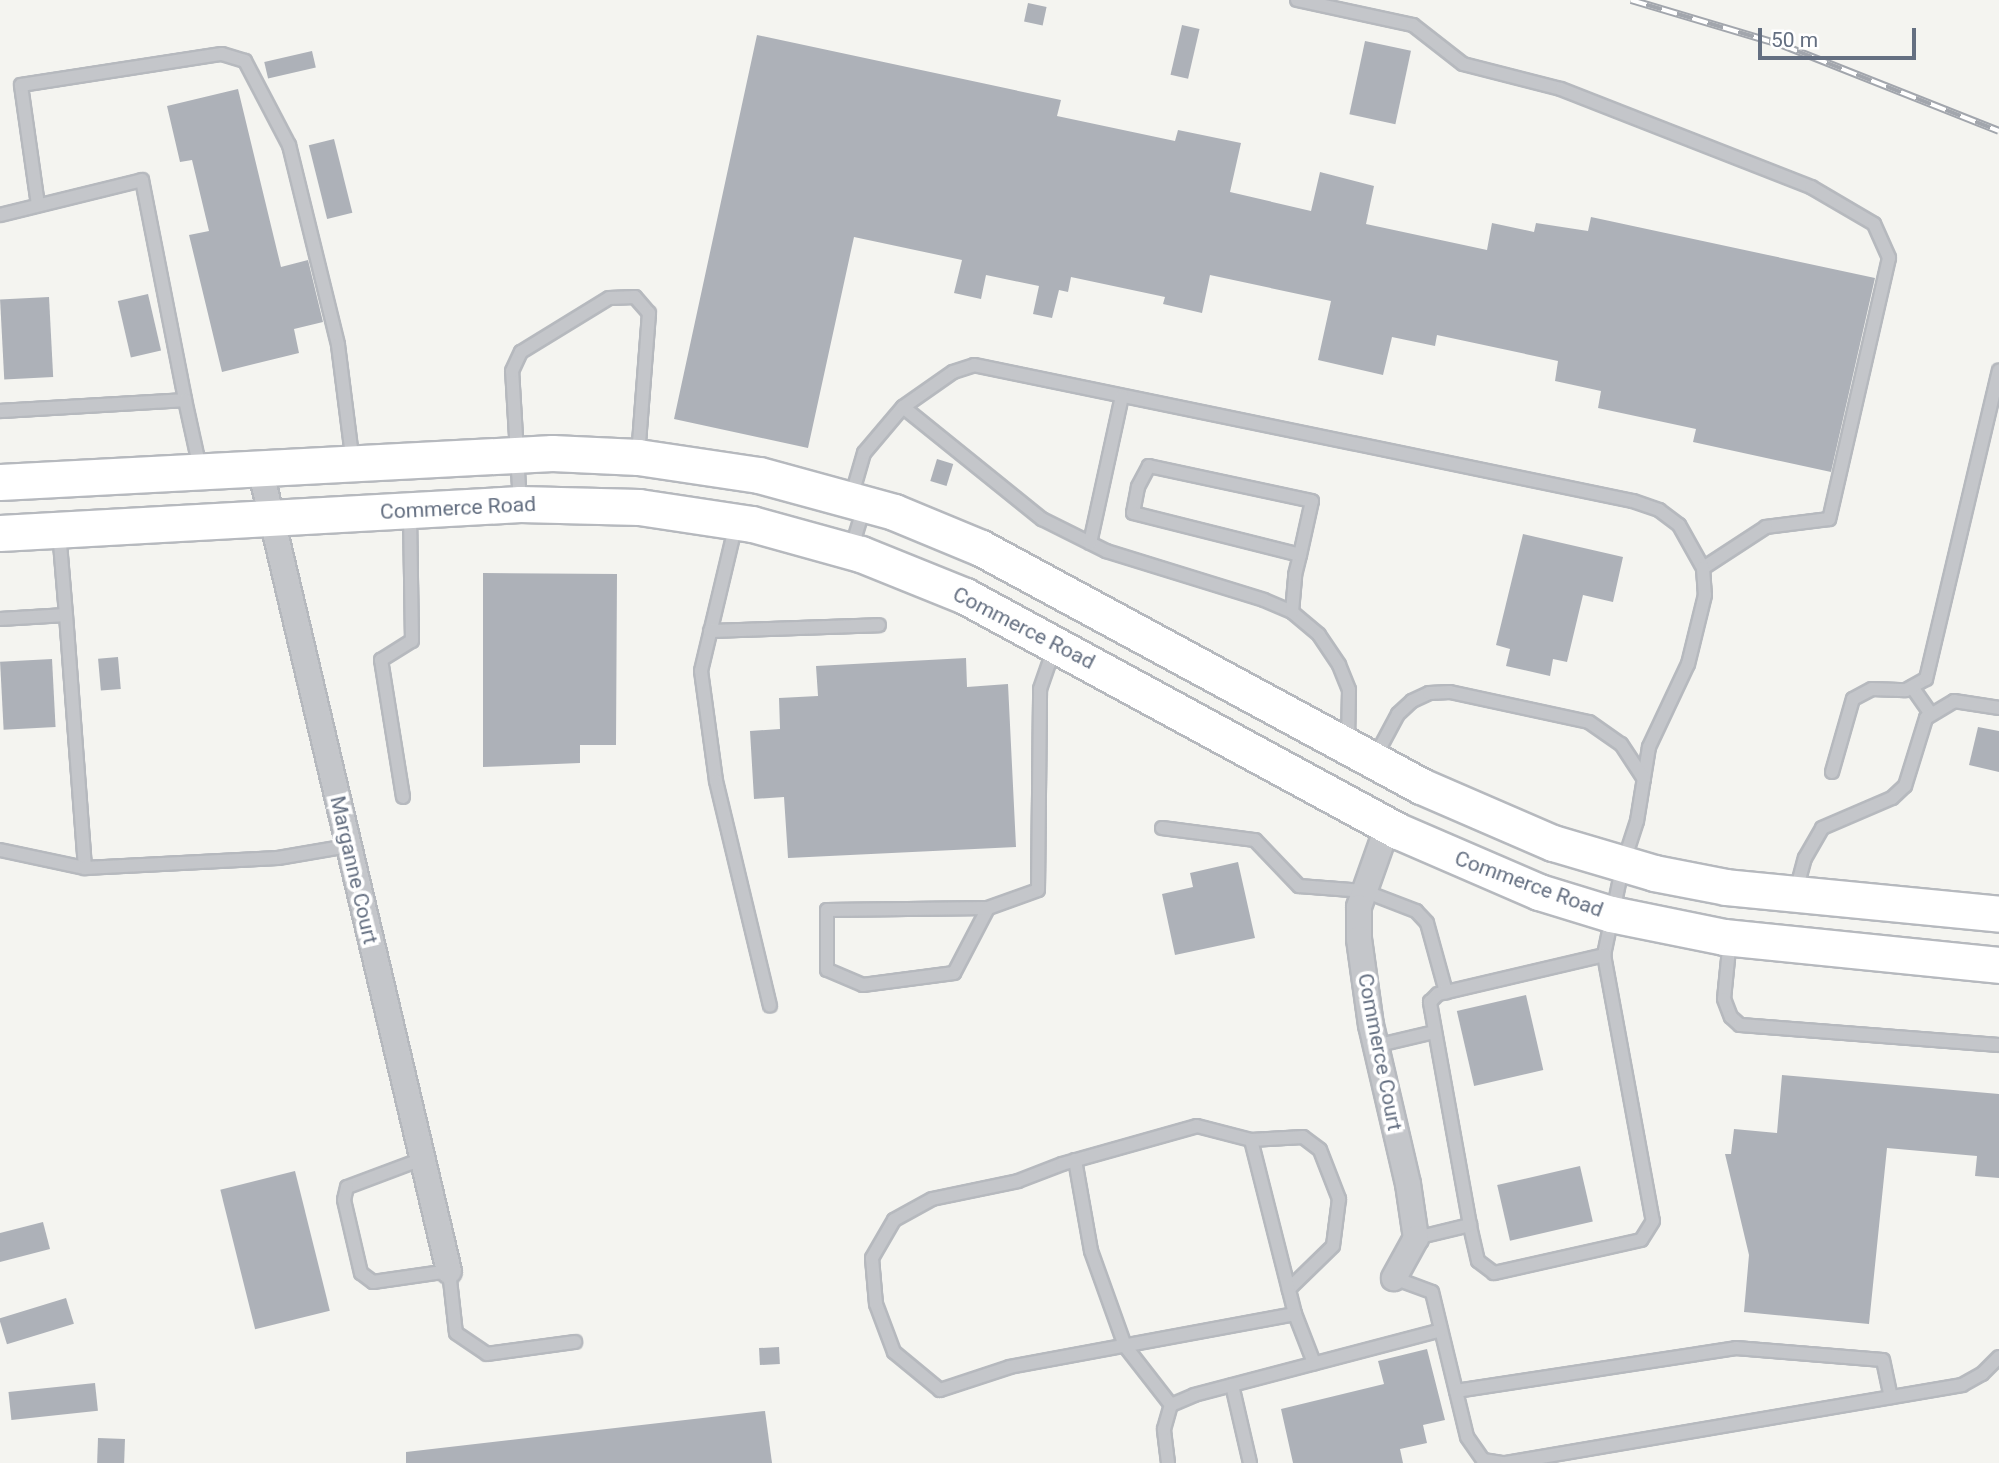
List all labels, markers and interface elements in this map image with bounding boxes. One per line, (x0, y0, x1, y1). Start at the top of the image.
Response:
scale bar (1761, 14, 1918, 58)
text: 50 m (1771, 28, 1818, 52)
street label: Commerce Road (379, 491, 537, 525)
street label: Commerce Road (949, 581, 1099, 675)
street label: Marganne Court (325, 794, 383, 946)
street label: Commerce Road (1451, 845, 1607, 923)
street label: Commerce Court (1352, 971, 1408, 1133)

